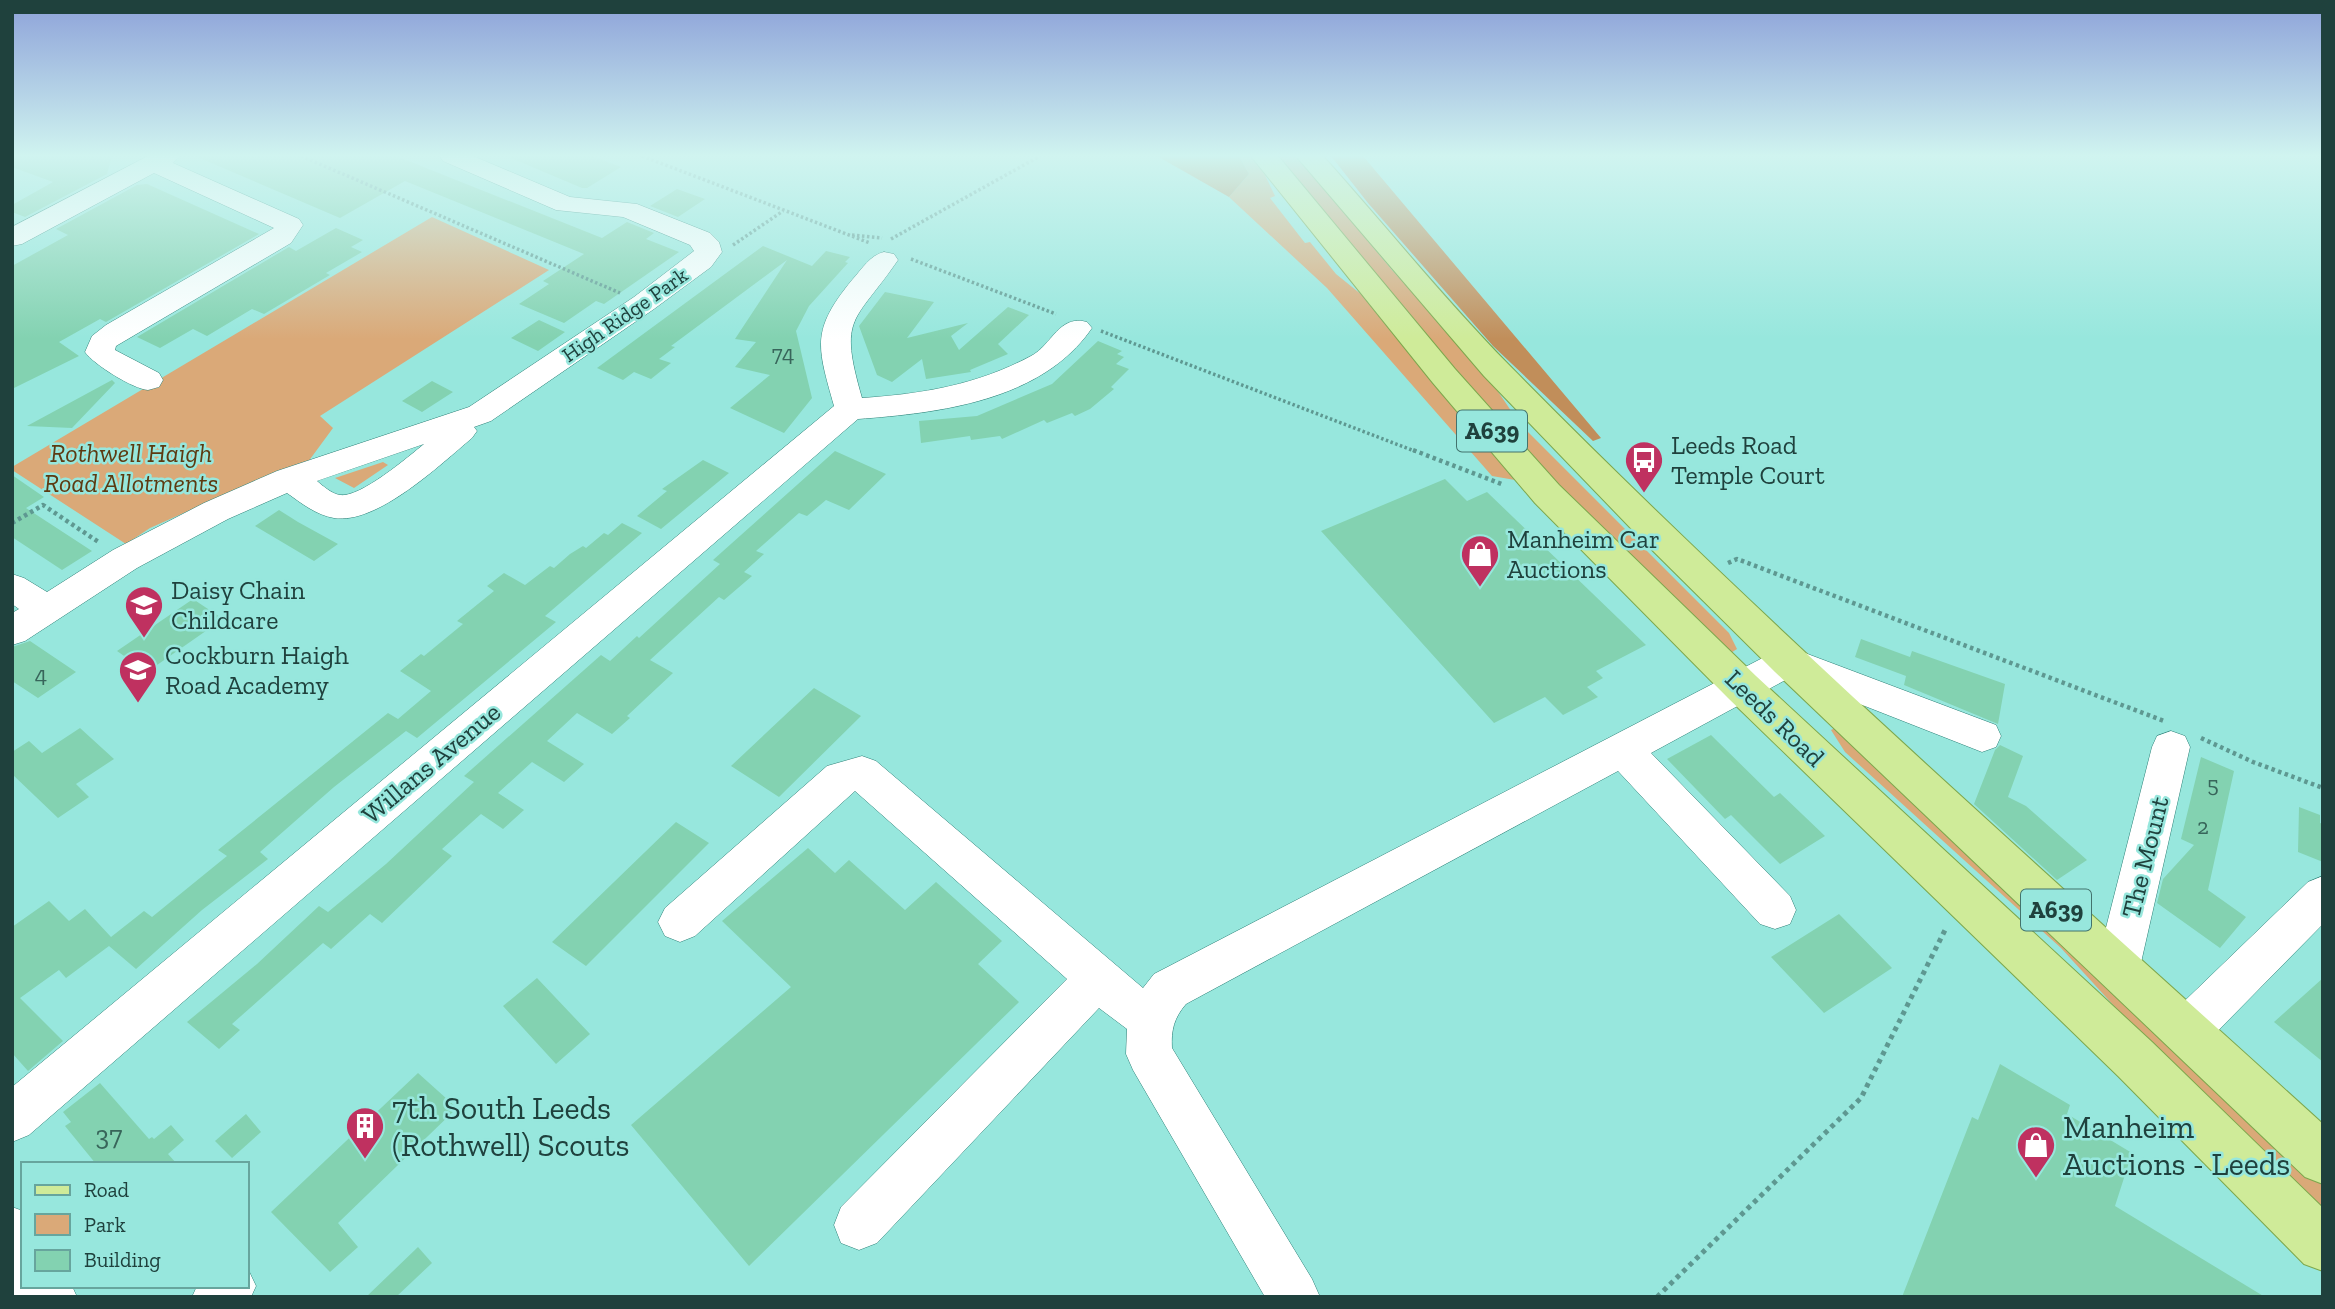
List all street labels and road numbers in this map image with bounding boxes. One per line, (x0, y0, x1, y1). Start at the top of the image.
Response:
street label: High Ridge Park (557, 262, 692, 367)
road number: A639 (1457, 410, 1527, 452)
street label: Leeds Road (1719, 663, 1831, 773)
street label: Willans Avenue (355, 696, 507, 830)
street label: The Mount (2115, 793, 2176, 921)
road number: A639 (2021, 890, 2091, 930)

